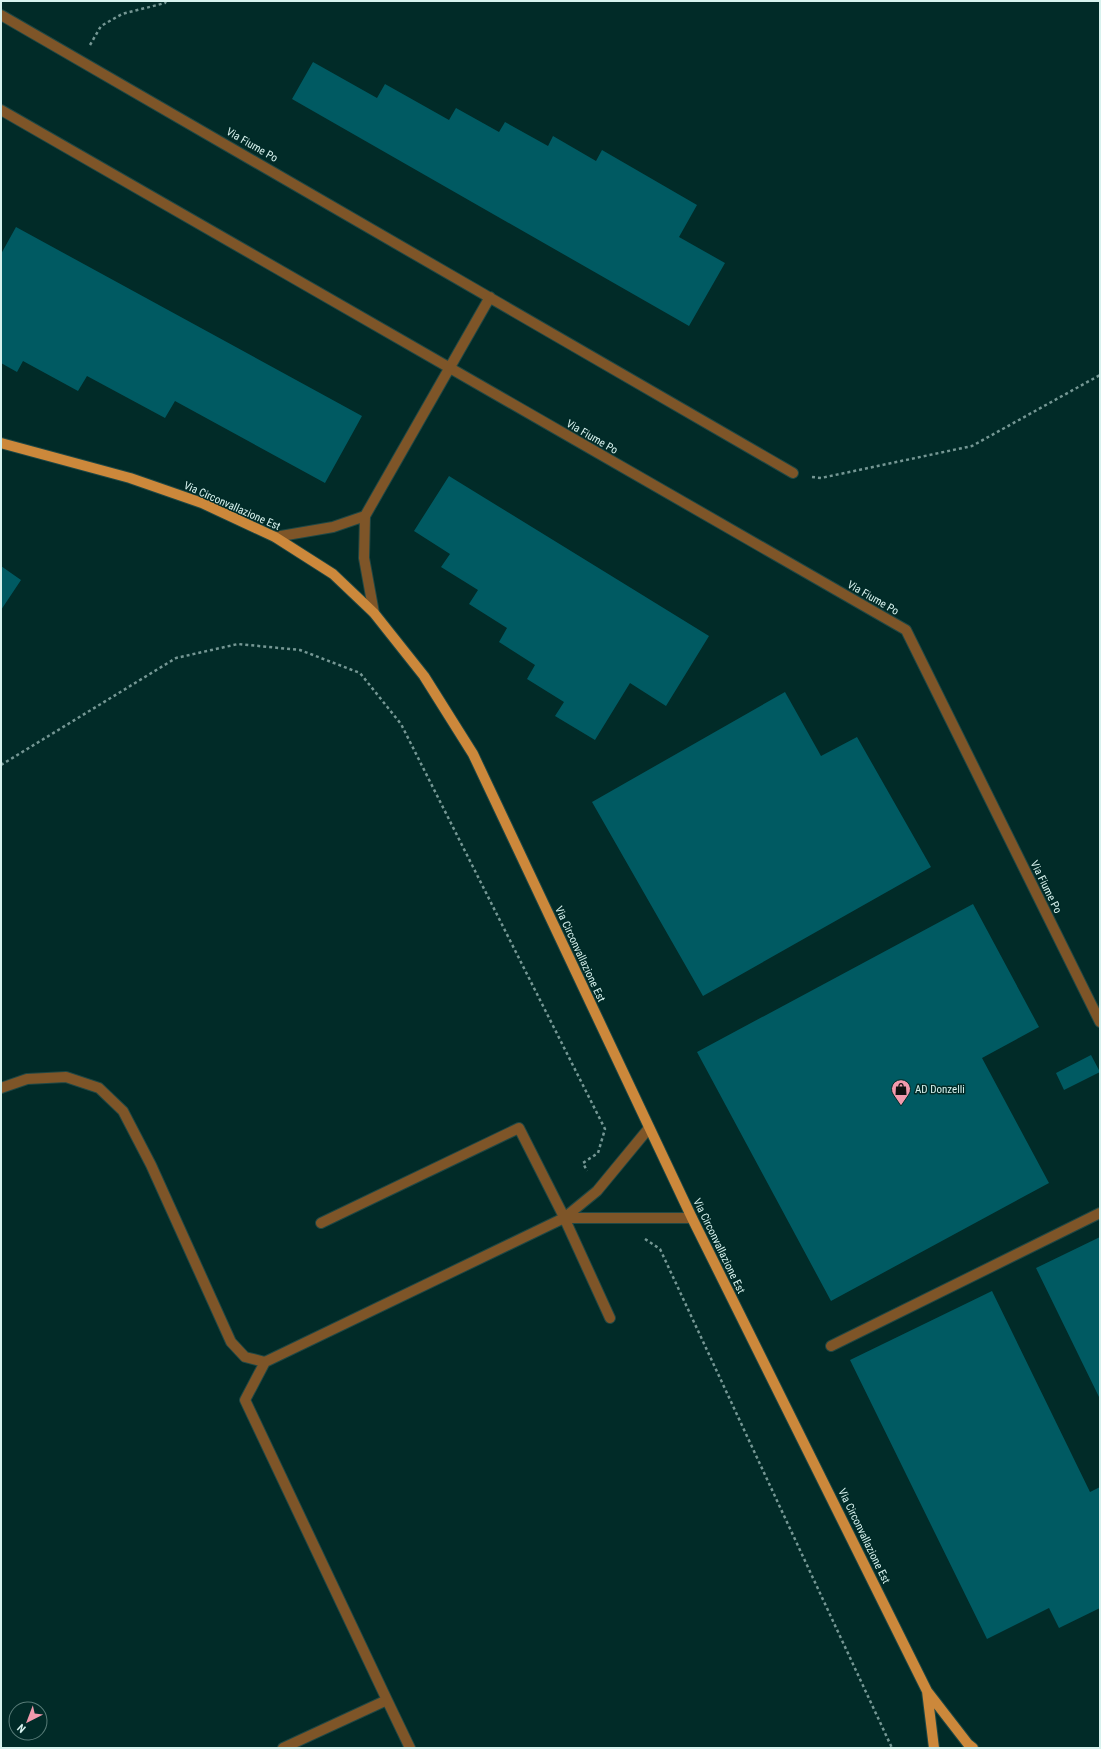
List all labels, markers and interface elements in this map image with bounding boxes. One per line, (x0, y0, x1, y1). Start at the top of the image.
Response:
street label: Via Fiume Po (224, 125, 280, 165)
street label: Via Fiume Po (564, 417, 620, 457)
street label: Via Circonvallazione Est (182, 479, 282, 533)
street label: Via Fiume Po (845, 578, 901, 618)
street label: Via Fiume Po (1028, 858, 1065, 916)
street label: Via Circonvallazione Est (552, 904, 608, 1004)
shop icon: AD Donzelli (890, 1078, 912, 1106)
place label: AD Donzelli (915, 1083, 965, 1096)
street label: Via Circonvallazione Est (690, 1196, 748, 1296)
street label: Via Circonvallazione Est (835, 1486, 893, 1586)
north arrow (8, 1701, 48, 1741)
text: N (15, 1721, 29, 1735)

